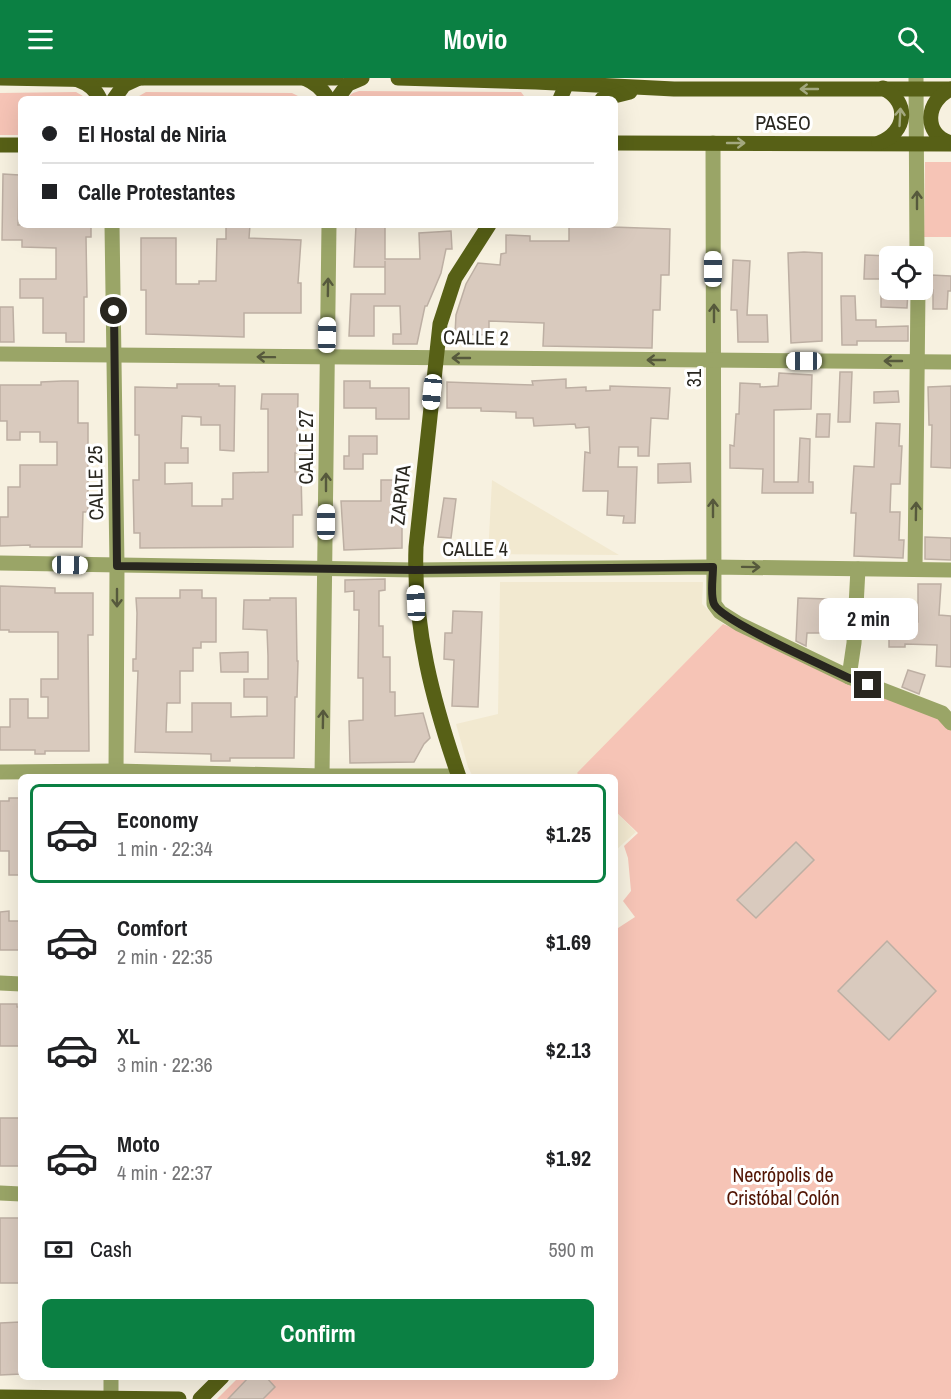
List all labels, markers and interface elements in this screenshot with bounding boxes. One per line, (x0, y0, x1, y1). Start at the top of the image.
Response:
text: Movio (444, 21, 507, 57)
icon: menu (24, 23, 57, 56)
icon: search (894, 23, 927, 56)
one-way arrow (799, 83, 819, 95)
one-way arrow (894, 107, 905, 127)
street label: PASEO (755, 109, 811, 136)
text: El Hostal de Niria (78, 119, 226, 149)
one-way arrow (726, 137, 746, 149)
text: Calle Protestantes (78, 177, 235, 207)
one-way arrow (911, 190, 923, 210)
map controls (879, 246, 933, 300)
button: locate (879, 246, 933, 300)
car (704, 251, 722, 287)
one-way arrow (322, 277, 334, 297)
route start (100, 297, 127, 324)
one-way arrow (708, 304, 720, 324)
car (318, 317, 336, 353)
street label: CALLE 2 (443, 323, 509, 351)
one-way arrow (256, 351, 276, 362)
one-way arrow (451, 352, 471, 364)
car (786, 352, 822, 370)
one-way arrow (646, 354, 666, 366)
one-way arrow (883, 355, 903, 367)
street label: 31 (680, 369, 707, 387)
car (421, 373, 443, 411)
street label: CALLE 27 (292, 410, 319, 484)
street label: CALLE 25 (81, 445, 109, 521)
street label: ZAPATA (383, 464, 417, 526)
one-way arrow (320, 472, 332, 492)
one-way arrow (707, 499, 719, 519)
one-way arrow (910, 501, 922, 521)
car (317, 504, 335, 540)
street label: CALLE 4 (442, 535, 508, 562)
car (52, 556, 88, 574)
one-way arrow (741, 562, 761, 573)
car (406, 585, 426, 621)
one-way arrow (111, 588, 123, 608)
callout: 2 min (818, 598, 918, 640)
text: 2 min (847, 605, 890, 632)
route end (854, 671, 881, 698)
one-way arrow (317, 709, 329, 729)
text: Economy (117, 805, 198, 835)
icon: car (45, 807, 99, 861)
text: $1.25 (546, 819, 591, 849)
text: 1 min · 22:34 (117, 835, 213, 862)
text: Comfort (117, 913, 187, 943)
icon: car (45, 915, 99, 969)
text: $1.69 (546, 927, 591, 957)
text: 2 min · 22:35 (117, 943, 213, 970)
text: XL (117, 1021, 140, 1051)
icon: car (45, 1023, 99, 1077)
text: $2.13 (546, 1035, 591, 1065)
text: 3 min · 22:36 (117, 1051, 213, 1078)
text: Moto (117, 1129, 160, 1159)
icon: car (45, 1131, 99, 1185)
text: $1.92 (546, 1143, 591, 1173)
text: 4 min · 22:37 (117, 1159, 213, 1186)
park label: Necrópolis de Cristóbal Colón (726, 1161, 840, 1211)
icon: cash (42, 1233, 75, 1266)
text: Cash (90, 1234, 132, 1264)
text: 590 m (548, 1236, 594, 1263)
button: Confirm (42, 1299, 594, 1368)

